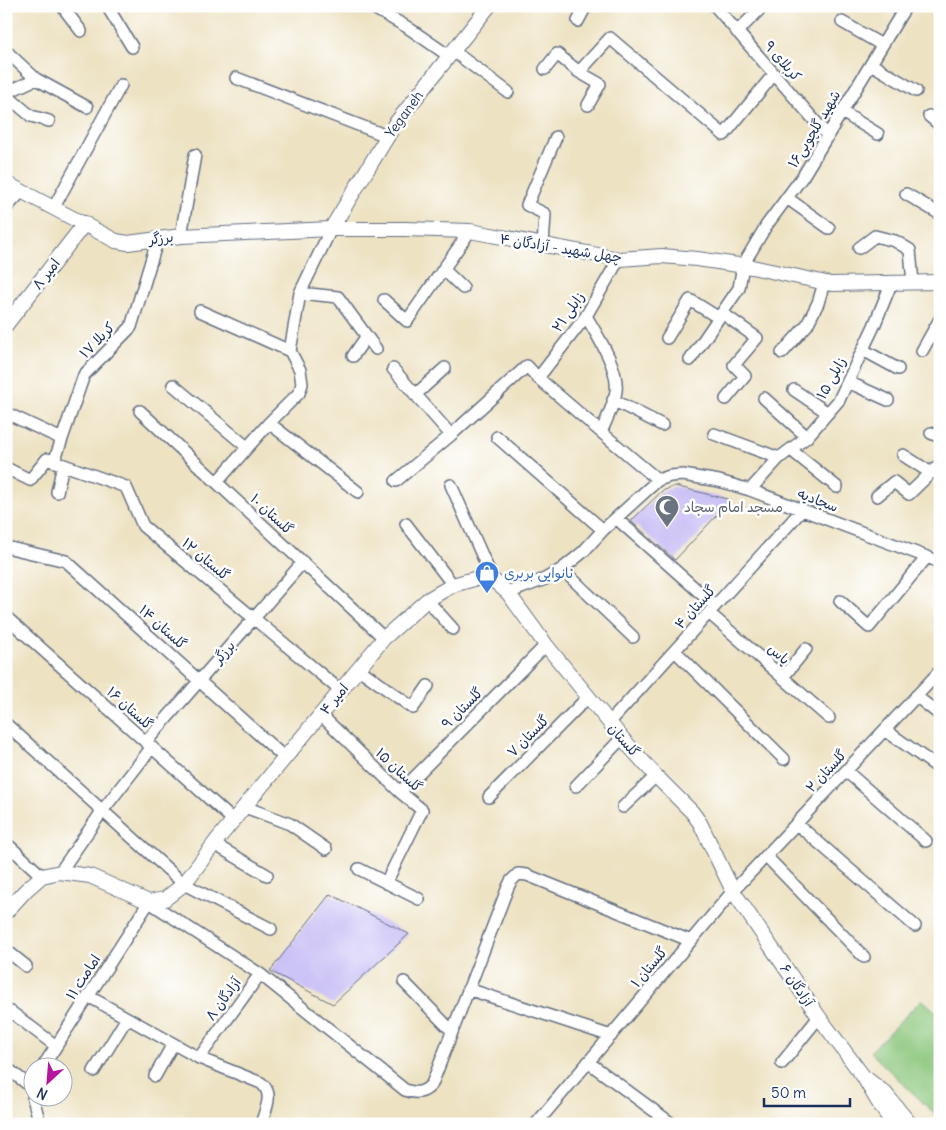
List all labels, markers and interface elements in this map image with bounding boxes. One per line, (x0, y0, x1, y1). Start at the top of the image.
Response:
street label: کربلای ۹ (761, 37, 805, 85)
street label: Yeganeh (381, 87, 427, 141)
street label: شهید گلچوبی۱۶ (784, 87, 845, 172)
street label: برزگر (147, 228, 174, 249)
street label: چهل شهید - آزادگان ۴ (498, 229, 623, 268)
street label: امیر ۸ (28, 255, 64, 293)
street label: زابلی ۲۱ (548, 288, 588, 336)
street label: کربلا ۱۷ (76, 318, 118, 362)
street label: زابلی ۱۵ (812, 354, 850, 402)
street label: سجادیه (795, 484, 841, 516)
street label: گلستان ۱۰ (247, 490, 297, 538)
mosque icon: مسجد امام سجاد (654, 494, 680, 528)
place label: مسجد امام سجاد (684, 498, 783, 518)
street label: گلستان ۱۲ (178, 534, 234, 584)
shop icon: نانوایی بربری (474, 560, 500, 594)
place label: نانوایی بربری (504, 564, 574, 582)
street label: گلستان ۴ (671, 581, 719, 633)
street label: گلستان ۱۴ (135, 601, 191, 653)
street label: برزگر (208, 637, 239, 668)
street label: یاس (764, 639, 794, 669)
street label: امیر ۴ (316, 680, 352, 718)
street label: گلستان ۱۶ (103, 683, 157, 733)
street label: گلستان ۹ (437, 683, 487, 733)
street label: گلستان ۷ (503, 711, 553, 761)
street label: گلستان (604, 719, 644, 761)
street label: گلستان ۱۵ (372, 744, 426, 796)
street label: گلستان ۲ (802, 746, 850, 796)
street label: گلستان ۱ (627, 943, 671, 991)
street label: امامت ۱۱ (62, 951, 104, 1003)
street label: آزادگان ۶ (776, 960, 818, 1010)
street label: آزادگان ۸ (201, 973, 245, 1024)
north arrow (22, 1058, 72, 1108)
scale bar (764, 1075, 850, 1107)
text: N (34, 1083, 51, 1104)
text: 50 m (771, 1083, 806, 1102)

